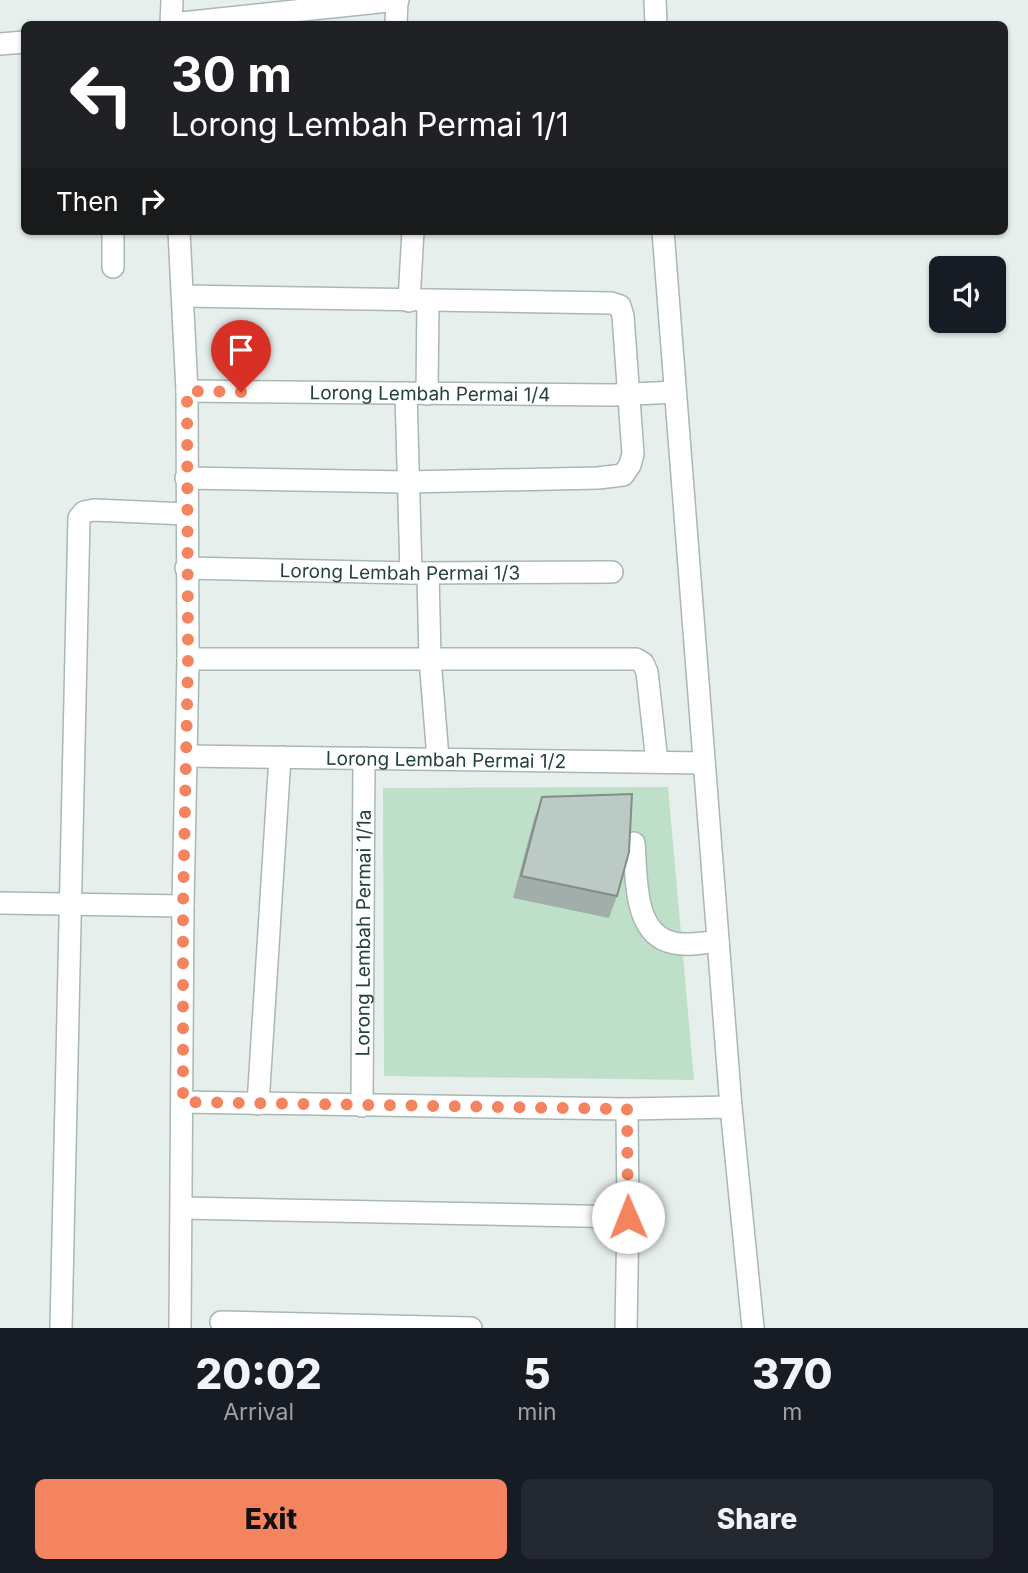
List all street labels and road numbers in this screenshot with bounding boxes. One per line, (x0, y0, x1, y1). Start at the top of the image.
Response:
street label: Lorong Lembah Permai 1/4 (309, 381, 551, 406)
street label: Lorong Lembah Permai 1/3 (280, 559, 520, 585)
street label: Lorong Lembah Permai 1/2 (326, 746, 566, 773)
street label: Lorong Lembah Permai 1/1a (351, 809, 375, 1057)

